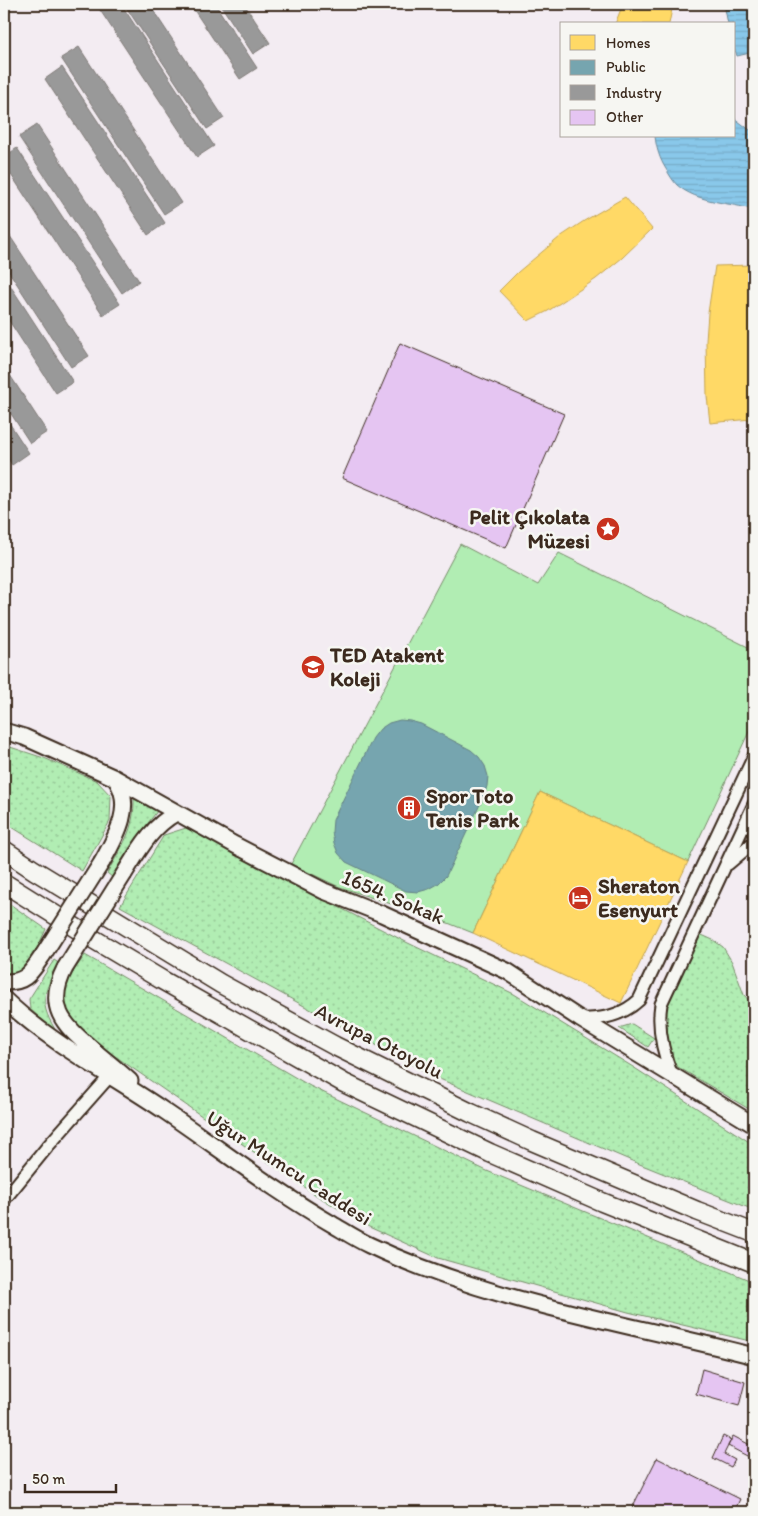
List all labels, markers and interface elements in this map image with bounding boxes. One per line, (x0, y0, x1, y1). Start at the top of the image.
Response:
legend (560, 22, 736, 138)
text: Homes (606, 34, 651, 52)
text: Public (606, 58, 646, 76)
text: Industry (606, 84, 662, 102)
text: Other (606, 108, 643, 126)
place label: Pelit Çıkolata Müzesi (469, 504, 591, 553)
place icon: Pelit Çıkolata Müzesi (595, 516, 621, 542)
place label: TED Atakent Koleji (329, 642, 444, 692)
school or university icon: TED Atakent Koleji (300, 654, 326, 680)
place label: Spor Toto Tenis Park (425, 783, 520, 832)
building icon: Spor Toto Tenis Park (396, 795, 422, 821)
street label: 1654. Sokak (338, 864, 448, 929)
place label: Sheraton Esenyurt (598, 873, 680, 923)
hotel icon: Sheraton Esenyurt (567, 885, 593, 911)
street label: Avrupa Otoyolu (311, 998, 447, 1084)
street label: Uğur Mumcu Caddesi (202, 1105, 377, 1230)
scale bar (25, 1461, 116, 1493)
text: 50 m (32, 1470, 65, 1488)

